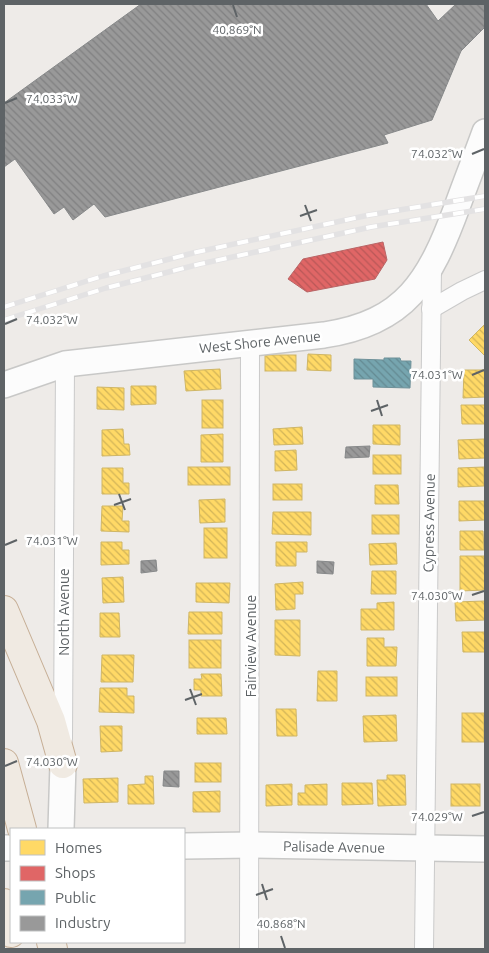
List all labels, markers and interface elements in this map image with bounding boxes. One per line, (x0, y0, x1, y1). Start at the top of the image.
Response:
text: 40.869°N (212, 23, 262, 36)
text: 74.033°W (26, 92, 78, 105)
text: 74.032°W (411, 147, 463, 160)
text: 74.032°W (26, 313, 78, 326)
street label: West Shore Avenue (198, 328, 322, 356)
text: 74.031°W (411, 368, 463, 381)
street label: Cypress Avenue (420, 473, 438, 573)
text: 74.031°W (26, 534, 78, 547)
street label: North Avenue (56, 568, 72, 656)
text: 74.030°W (411, 589, 463, 602)
street label: Fairview Avenue (243, 595, 259, 697)
text: 74.030°W (26, 755, 78, 768)
text: 74.029°W (411, 810, 463, 823)
legend (10, 828, 185, 943)
street label: Palisade Avenue (283, 838, 385, 856)
text: Homes (55, 839, 102, 856)
text: Shops (55, 864, 96, 881)
text: Public (55, 889, 96, 906)
text: Industry (55, 914, 110, 931)
text: 40.868°N (256, 917, 306, 930)

